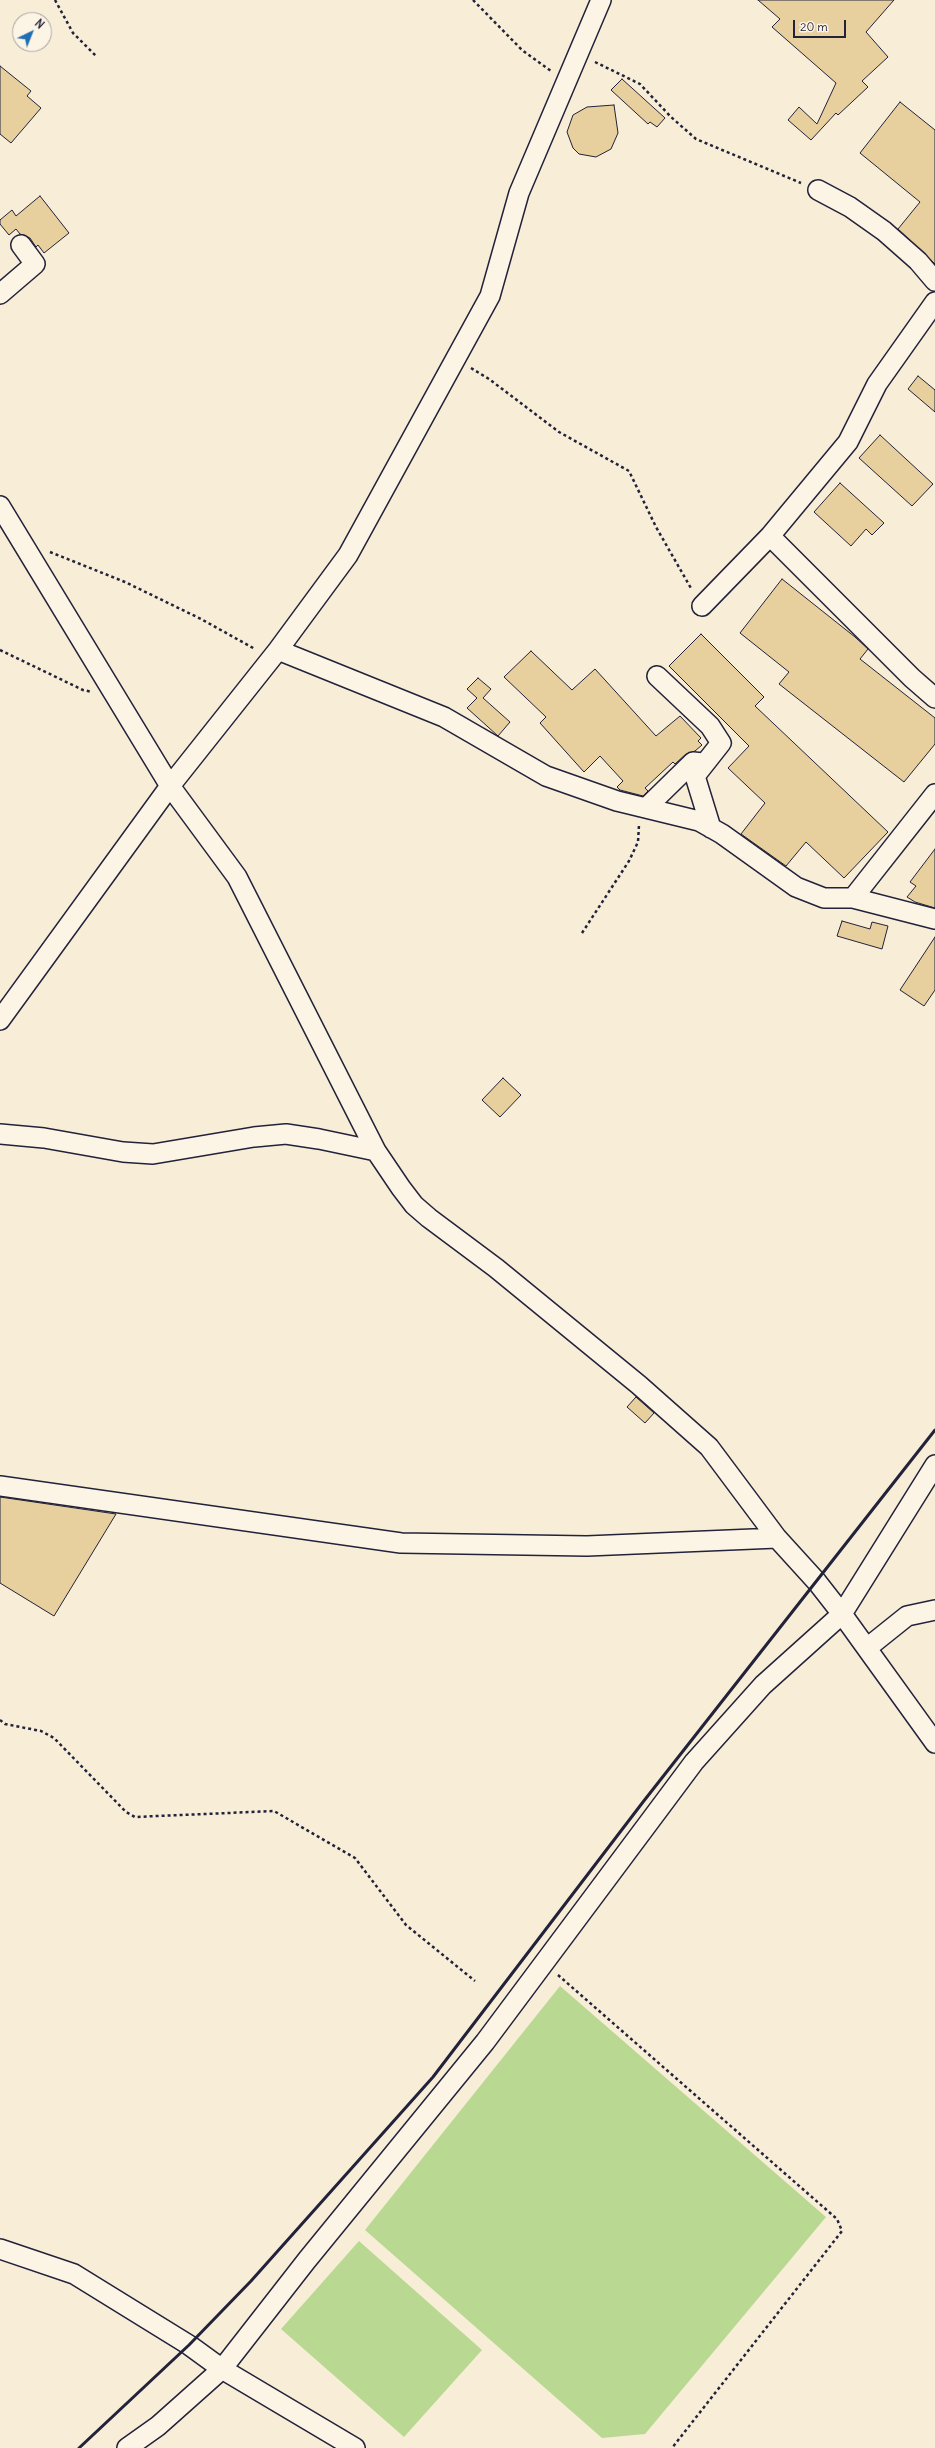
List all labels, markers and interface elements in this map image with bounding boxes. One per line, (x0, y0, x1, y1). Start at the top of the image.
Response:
north arrow (12, 12, 52, 52)
scale bar (795, 12, 848, 38)
text: N (32, 16, 47, 32)
text: 20 m (800, 19, 828, 34)

